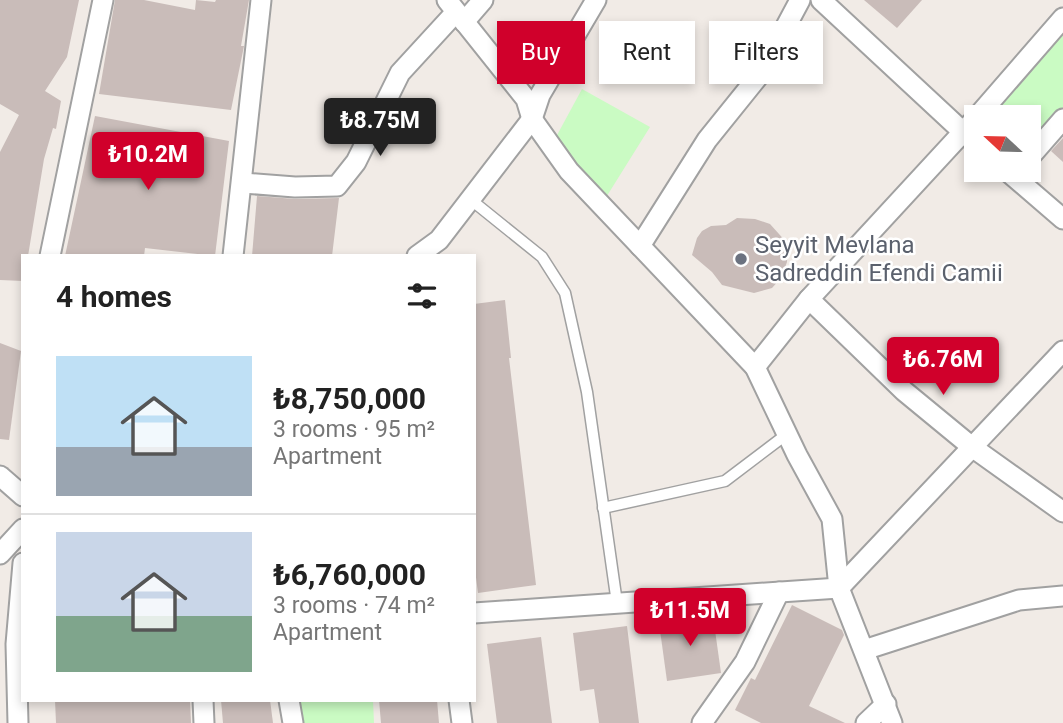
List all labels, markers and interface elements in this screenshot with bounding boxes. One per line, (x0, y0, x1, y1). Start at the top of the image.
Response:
chip: Buy (497, 21, 585, 84)
chip: Rent (599, 21, 695, 84)
chip: Filters (709, 21, 823, 84)
pin: ₺8.75M (323, 99, 437, 158)
north arrow (964, 105, 1041, 182)
map controls (964, 105, 1041, 182)
text: ₺8.75M (340, 107, 420, 134)
pin: ₺10.2M (91, 132, 205, 192)
text: ₺10.2M (108, 141, 188, 168)
place label: Seyyit Mevlana Sadreddin Efendi Camii (755, 231, 1003, 287)
marker: Seyyit Mevlana Sadreddin Efendi Camii (733, 251, 749, 267)
icon: filters (403, 277, 441, 315)
text: 4 homes (56, 279, 172, 314)
pin: ₺6.76M (886, 338, 1000, 397)
text: ₺6.76M (903, 346, 983, 373)
text: ₺8,750,000 (273, 381, 426, 416)
icon: home (112, 384, 196, 468)
text: 3 rooms · 95 m² (273, 416, 435, 443)
text: Apartment (273, 443, 382, 470)
text: ₺6,760,000 (273, 557, 426, 592)
icon: home (112, 560, 196, 644)
pin: ₺11.5M (633, 588, 747, 648)
text: 3 rooms · 74 m² (273, 592, 435, 619)
text: ₺11.5M (650, 597, 730, 624)
text: Apartment (273, 619, 382, 646)

